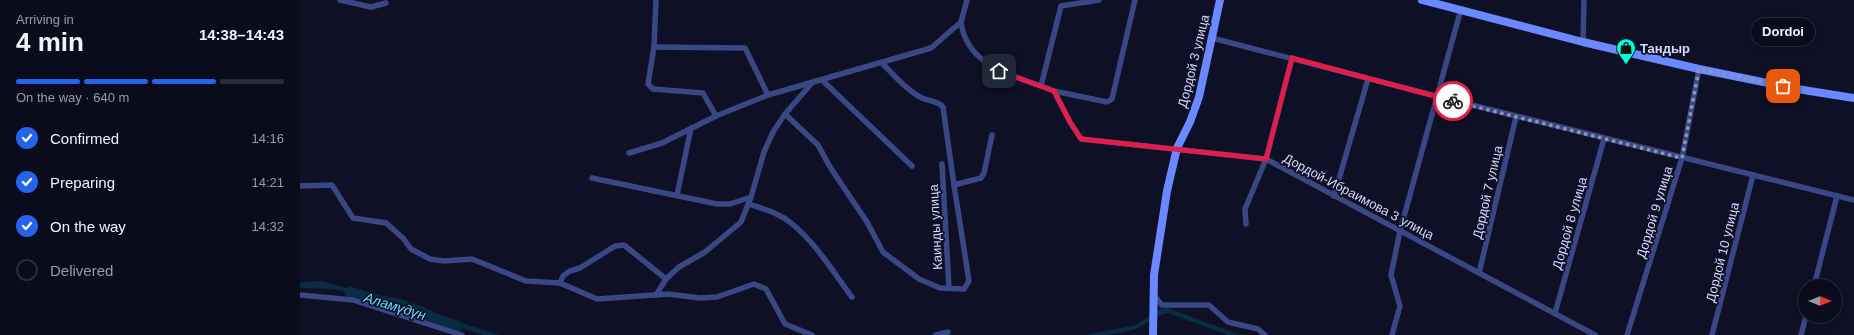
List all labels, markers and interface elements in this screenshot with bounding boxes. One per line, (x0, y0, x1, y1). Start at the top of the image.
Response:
text: Arriving in (16, 12, 74, 27)
street label: Дордой 3 улица (1175, 12, 1212, 109)
callout: Dordoi (1751, 18, 1815, 46)
text: Dordoi (1762, 24, 1804, 39)
text: 14:38–14:43 (199, 26, 284, 43)
text: 4 min (16, 27, 84, 57)
shop icon: Тандыр (1615, 37, 1637, 65)
place label: Тандыр (1640, 41, 1690, 56)
pin (982, 54, 1016, 88)
icon: home (988, 60, 1010, 82)
pin (1766, 69, 1800, 103)
icon: bag (1772, 75, 1794, 97)
courier (1433, 81, 1473, 121)
text: On the way · 640 m (16, 90, 129, 105)
icon: bike (1442, 90, 1464, 112)
icon: check (16, 127, 38, 149)
text: Confirmed (50, 130, 119, 147)
text: 14:16 (251, 131, 284, 146)
street label: Дордой 7 улица (1469, 143, 1506, 240)
street label: Дордой-Ибраимова 3 улица (1281, 150, 1437, 243)
street label: Дордой 9 улица (1633, 164, 1676, 260)
icon: check (16, 171, 38, 193)
text: Preparing (50, 174, 115, 191)
street label: Дордой 8 улица (1549, 174, 1590, 271)
text: 14:21 (251, 175, 284, 190)
street label: Каинды улица (926, 183, 945, 270)
street label: Дордой 10 улица (1703, 200, 1742, 304)
icon: check (16, 215, 38, 237)
text: On the way (50, 218, 126, 235)
text: 14:32 (251, 219, 284, 234)
text: Delivered (50, 262, 113, 279)
north arrow (1798, 279, 1842, 323)
map controls (1798, 279, 1842, 323)
water label: Аламүдүн (361, 289, 428, 323)

